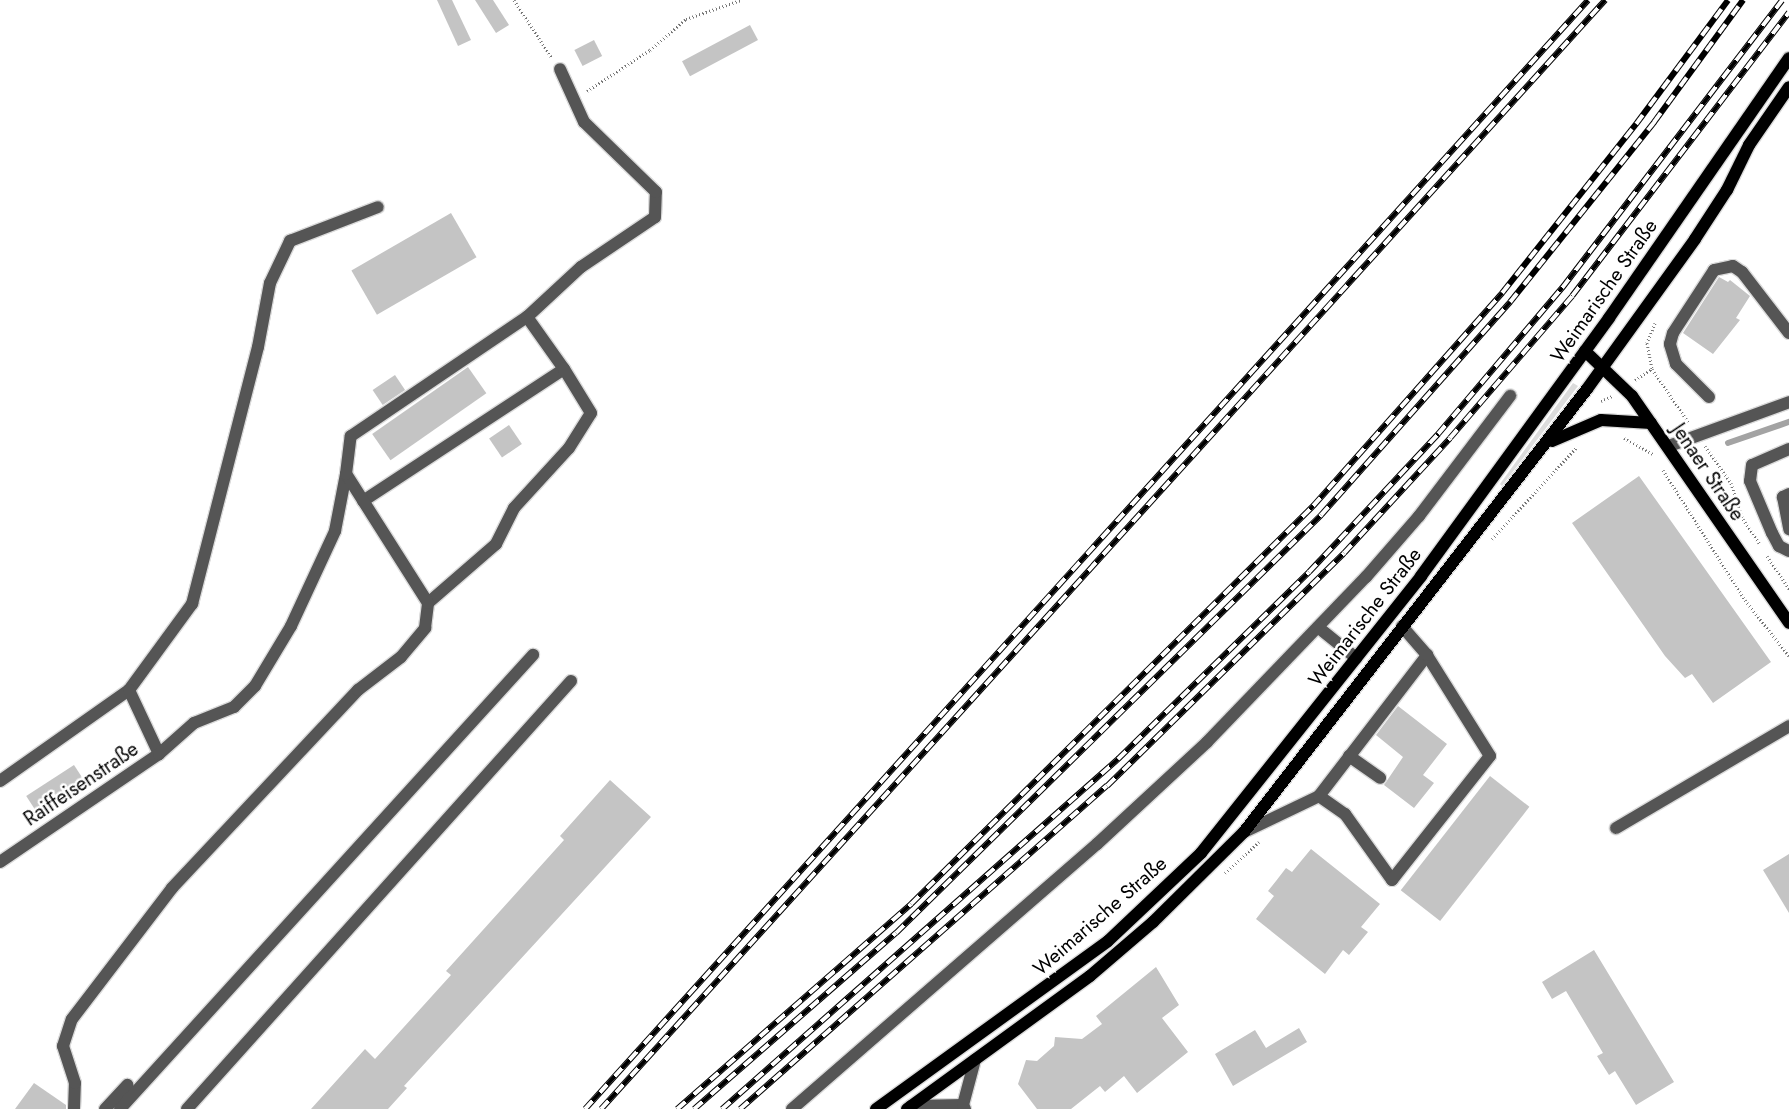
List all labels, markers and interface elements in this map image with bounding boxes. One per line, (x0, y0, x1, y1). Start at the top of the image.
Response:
street label: Weimarische Straße (1546, 215, 1662, 367)
street label: Jenaer Straße (1667, 419, 1749, 525)
street label: Weimarische Straße (1303, 543, 1427, 691)
street label: Raiffeisenstraße (19, 737, 143, 831)
street label: Weimarische Straße (1028, 851, 1172, 981)

